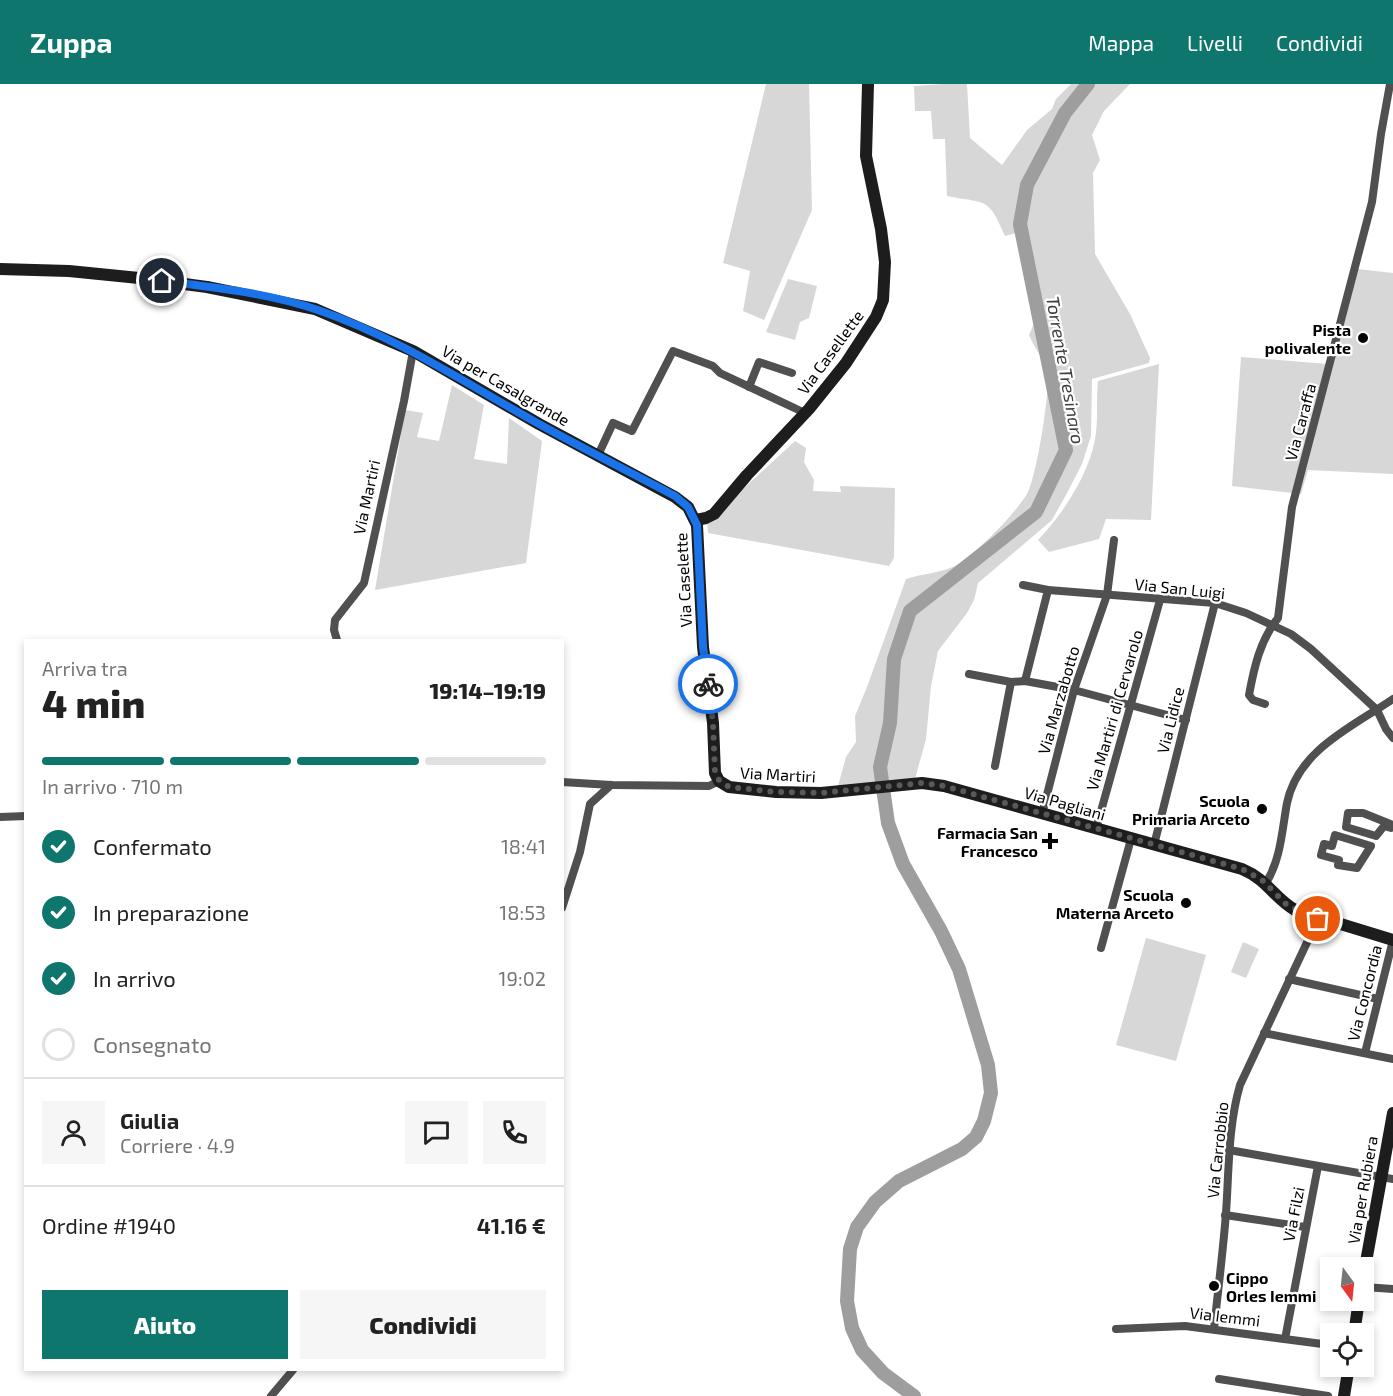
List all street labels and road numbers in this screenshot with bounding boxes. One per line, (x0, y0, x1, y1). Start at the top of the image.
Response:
street label: Via Casellette (793, 306, 867, 398)
street label: Via per Casalgrande (439, 341, 573, 429)
street label: Via Caraffa (1281, 381, 1319, 463)
street label: Via Martiri (349, 458, 383, 536)
street label: Via Caselette (671, 532, 695, 628)
street label: Via San Luigi (1134, 574, 1226, 602)
street label: Via Martiri di Cervarolo (1082, 627, 1146, 793)
street label: Via Marzabotto (1033, 644, 1083, 756)
street label: Via Lidice (1153, 685, 1187, 755)
street label: Via Martiri (740, 763, 816, 785)
street label: Via Pagliani (1022, 782, 1108, 824)
street label: Via Concordia (1343, 943, 1385, 1043)
street label: Via Carrobbio (1202, 1101, 1232, 1199)
street label: Via per Rubiera (1343, 1134, 1381, 1246)
street label: Via Filzi (1278, 1185, 1308, 1243)
street label: Via Iemmi (1189, 1302, 1261, 1330)

